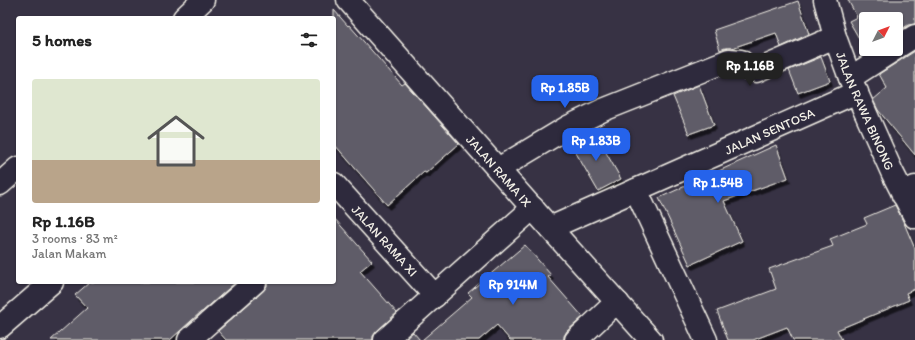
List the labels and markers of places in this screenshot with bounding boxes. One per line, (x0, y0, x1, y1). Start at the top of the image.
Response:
pin: Rp 1.16B (709, 53, 791, 87)
pin: Rp 1.85B (524, 75, 606, 109)
pin: Rp 1.83B (555, 128, 637, 162)
pin: Rp 1.54B (677, 170, 759, 204)
pin: Rp 914M (476, 272, 550, 306)

